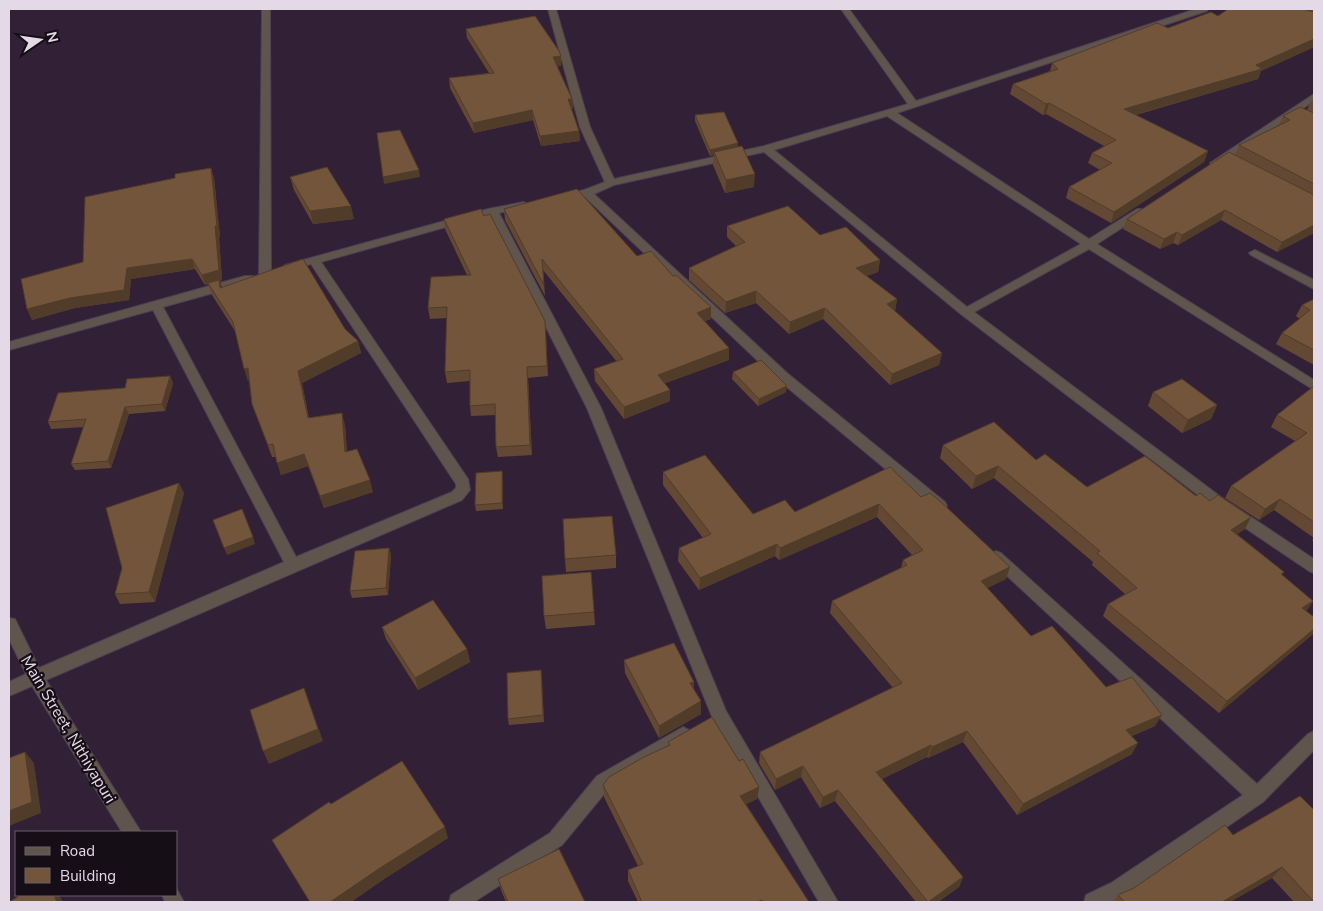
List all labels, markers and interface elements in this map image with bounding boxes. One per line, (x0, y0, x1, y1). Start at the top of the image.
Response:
north arrow (15, 15, 65, 65)
text: N (42, 30, 63, 44)
street label: Main Street, Nithiyapuri (15, 651, 121, 808)
legend (15, 831, 178, 896)
text: Road (60, 841, 95, 861)
text: Building (60, 866, 116, 886)

